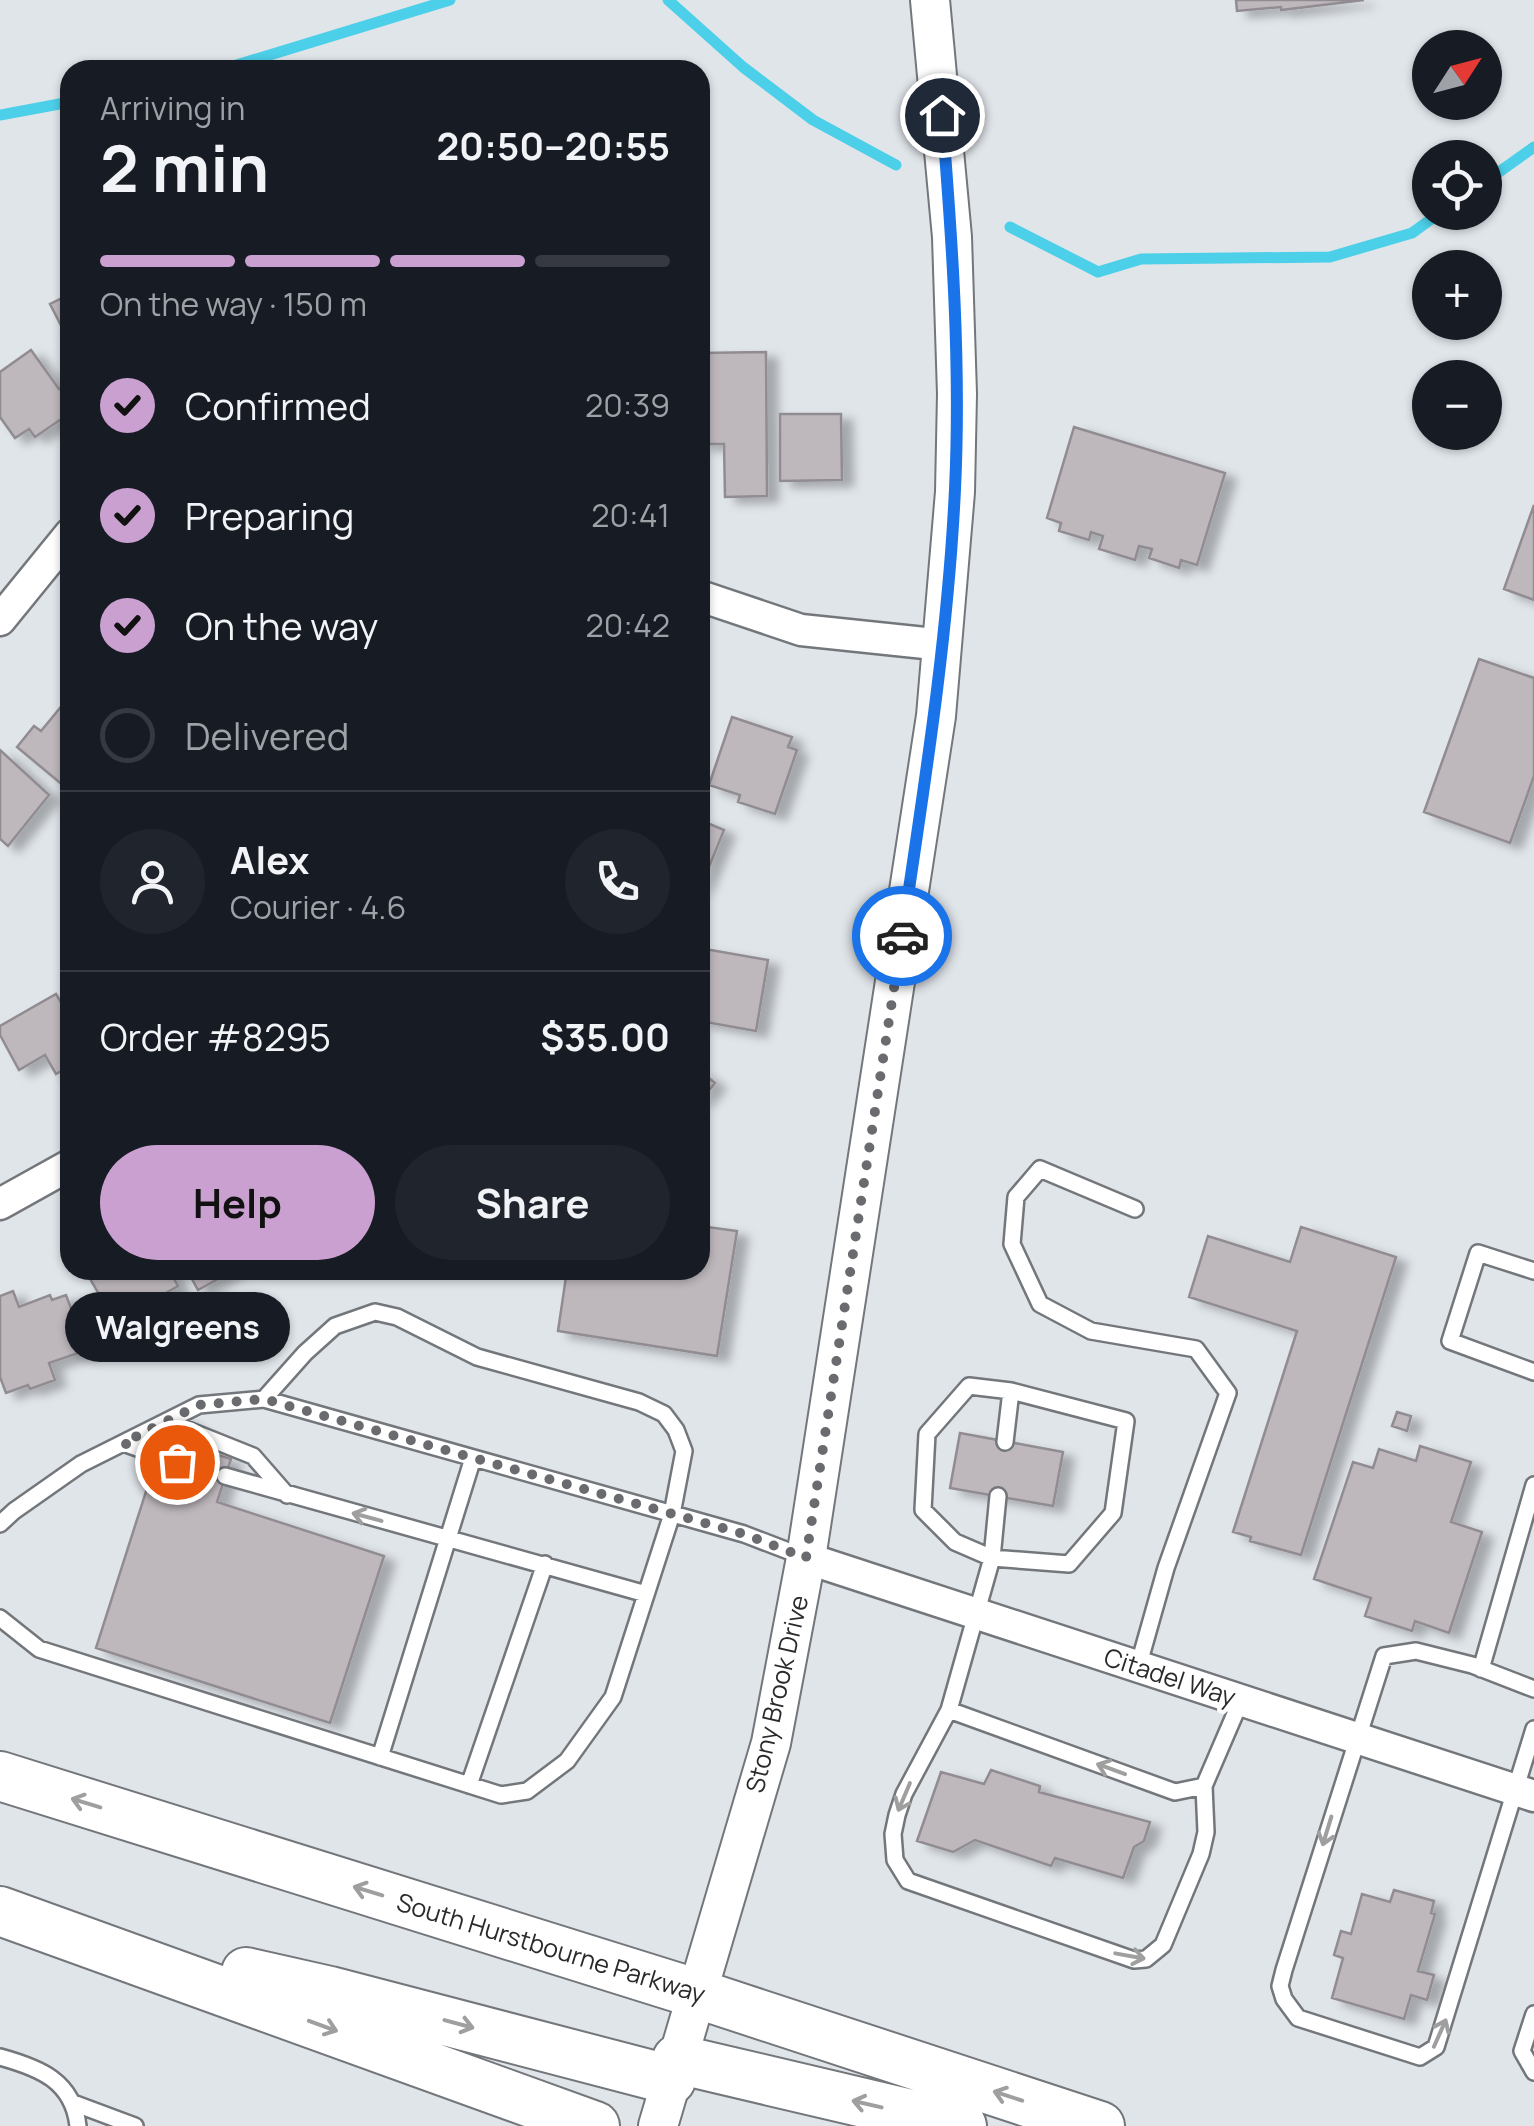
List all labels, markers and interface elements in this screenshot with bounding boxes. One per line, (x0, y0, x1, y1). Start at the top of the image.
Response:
north arrow (1412, 30, 1502, 120)
map controls (1412, 30, 1502, 450)
pin (900, 73, 985, 158)
text: Arriving in (100, 86, 245, 130)
icon: home (915, 88, 970, 143)
text: 20:50–20:55 (436, 119, 670, 171)
text: 2 min (100, 123, 269, 212)
button: locate (1412, 140, 1502, 230)
button: + (1412, 250, 1502, 340)
text: On the way · 150 m (100, 282, 367, 326)
button: − (1412, 360, 1502, 450)
icon: check (100, 378, 155, 433)
text: Confirmed (185, 379, 371, 431)
text: 20:39 (585, 383, 670, 427)
icon: check (100, 488, 155, 543)
text: Preparing (185, 489, 354, 541)
text: 20:41 (591, 493, 670, 537)
icon: check (100, 598, 155, 653)
text: On the way (185, 599, 378, 651)
text: 20:42 (586, 603, 670, 647)
text: Delivered (185, 709, 349, 761)
button: person (100, 829, 205, 934)
button: phone (565, 829, 670, 934)
text: Alex (230, 833, 309, 885)
text: Courier · 4.6 (230, 885, 406, 929)
courier (852, 886, 952, 986)
icon: car (875, 909, 930, 964)
text: Order #8295 (100, 1010, 331, 1062)
text: $35.00 (540, 1010, 670, 1062)
button: Help (100, 1145, 375, 1260)
button: Share (395, 1145, 670, 1260)
callout: Walgreens (64, 1292, 290, 1362)
text: Walgreens (95, 1305, 260, 1349)
pin (135, 1420, 220, 1505)
icon: bag (150, 1435, 205, 1490)
one-way arrow (352, 1506, 383, 1525)
street label: Stony Brook Drive (737, 1592, 816, 1796)
street label: Citadel Way (1100, 1639, 1240, 1714)
one-way arrow (1096, 1759, 1127, 1777)
one-way arrow (894, 1781, 912, 1812)
one-way arrow (71, 1793, 103, 1811)
one-way arrow (1317, 1815, 1335, 1846)
one-way arrow (353, 1881, 385, 1899)
street label: South Hurstbourne Parkway (393, 1884, 710, 2011)
one-way arrow (1114, 1947, 1146, 1965)
one-way arrow (442, 2016, 474, 2034)
one-way arrow (306, 2018, 337, 2036)
one-way arrow (1432, 2018, 1450, 2049)
one-way arrow (992, 2085, 1024, 2103)
one-way arrow (852, 2094, 884, 2112)

